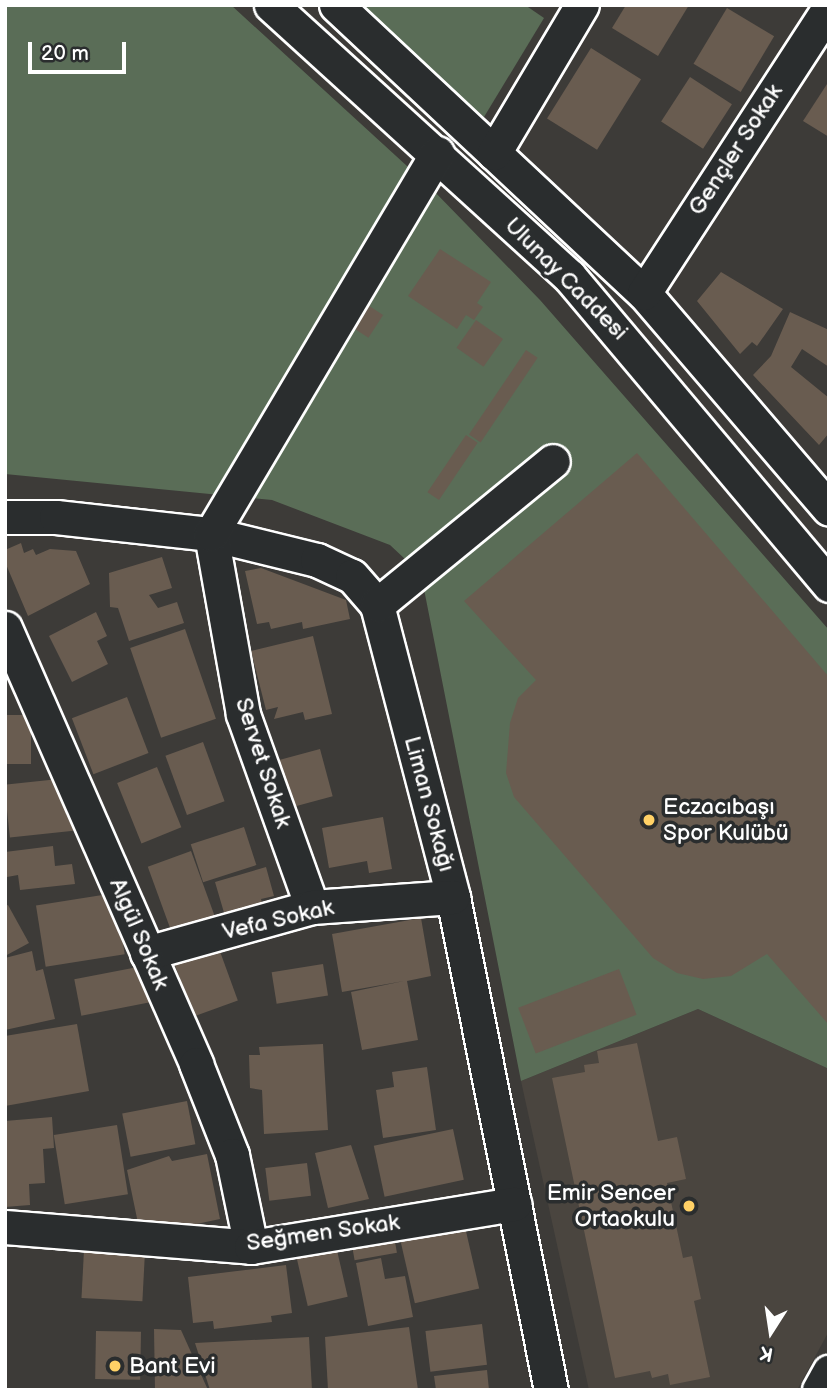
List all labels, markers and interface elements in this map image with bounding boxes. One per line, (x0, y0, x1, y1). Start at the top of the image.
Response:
scale bar (32, 28, 130, 72)
text: 20 m (41, 41, 89, 66)
street label: Gençler Sokak (683, 79, 789, 221)
street label: Ulunay Caddesi (498, 211, 634, 347)
street label: Servet Sokak (229, 694, 297, 832)
street label: Liman Sokağı (398, 733, 460, 875)
place label: Eczacıbaşı Spor Kulübü (663, 793, 789, 847)
marker: Eczacıbaşı Spor Kulübü (641, 812, 657, 828)
street label: Algül Sokak (103, 874, 175, 994)
street label: Vefa Sokak (220, 894, 336, 946)
place label: Emir Sencer Ortaokulu (546, 1179, 675, 1233)
marker: Emir Sencer Ortaokulu (681, 1198, 697, 1214)
street label: Seğmen Sokak (244, 1209, 402, 1257)
north arrow (736, 1297, 806, 1367)
text: K (758, 1340, 775, 1366)
place label: Bant Evi (129, 1352, 216, 1380)
marker: Bant Evi (107, 1358, 123, 1374)

